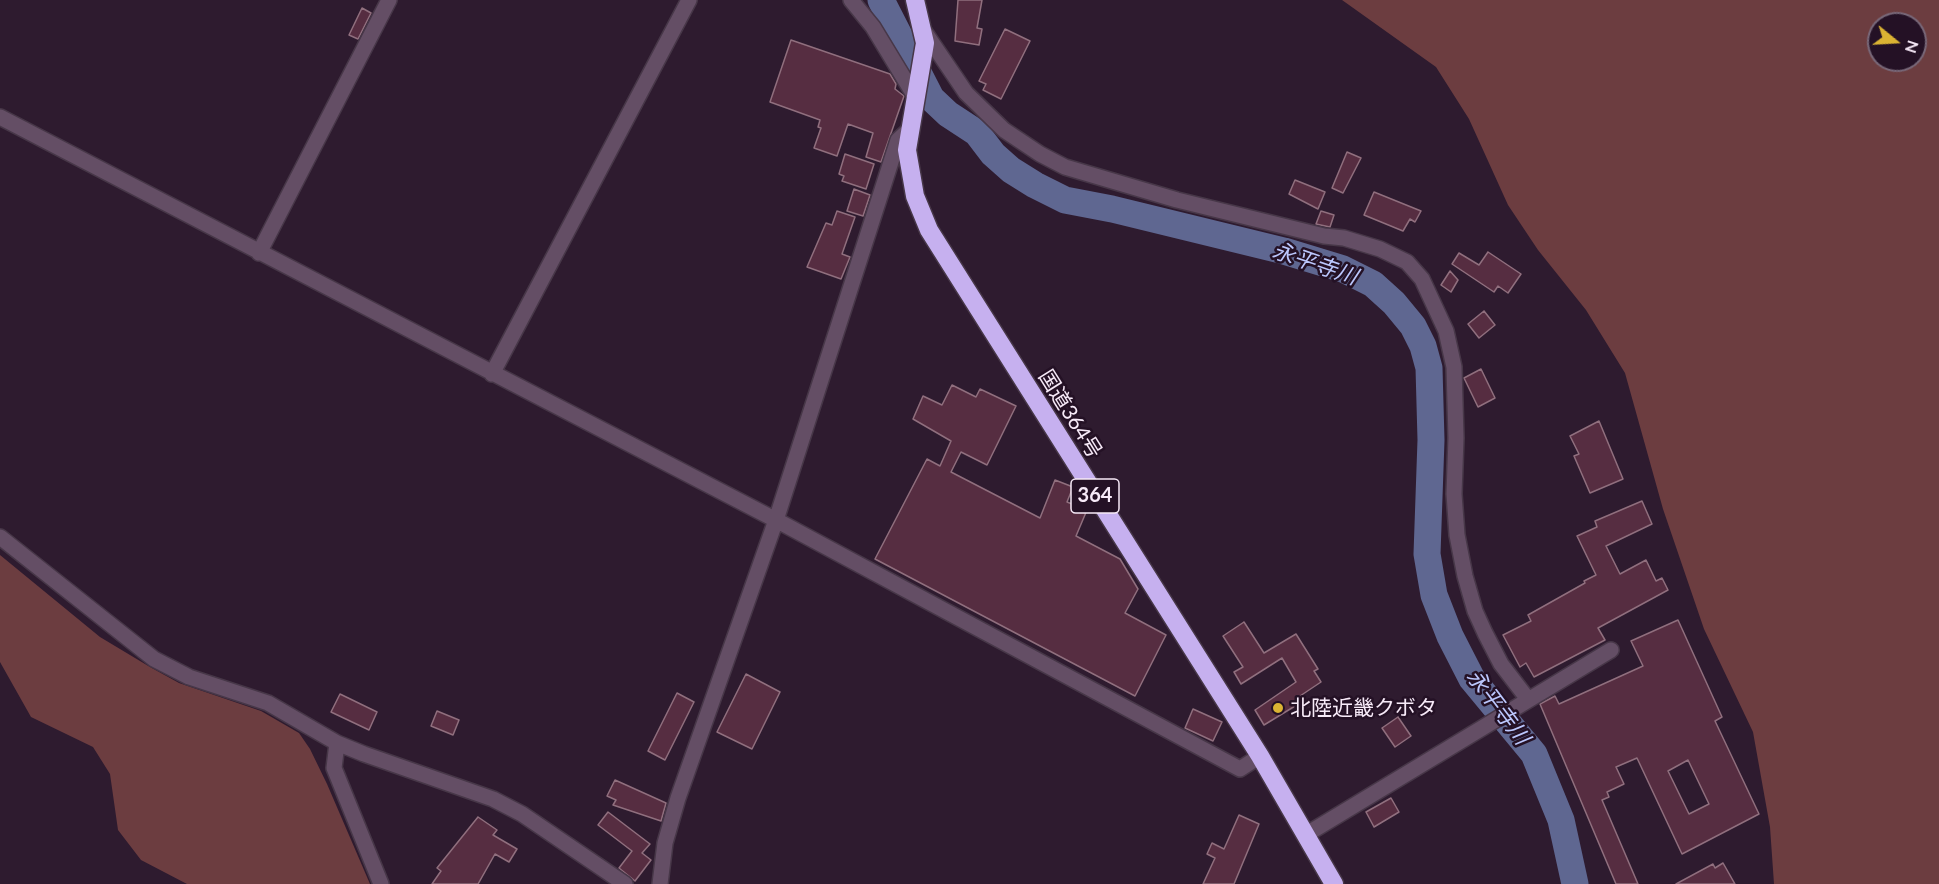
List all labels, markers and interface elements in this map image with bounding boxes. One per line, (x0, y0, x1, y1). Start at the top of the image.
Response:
north arrow (1867, 12, 1927, 72)
text: N (1902, 38, 1924, 56)
water label: 永平寺川 (1269, 237, 1361, 291)
street label: 国道364号 (1033, 365, 1107, 463)
road number: 364 (1071, 479, 1119, 513)
water label: 永平寺川 (1461, 664, 1535, 750)
place label: 北陸近畿クボタ (1290, 695, 1437, 721)
marker: 北陸近畿クボタ (1271, 701, 1285, 715)

